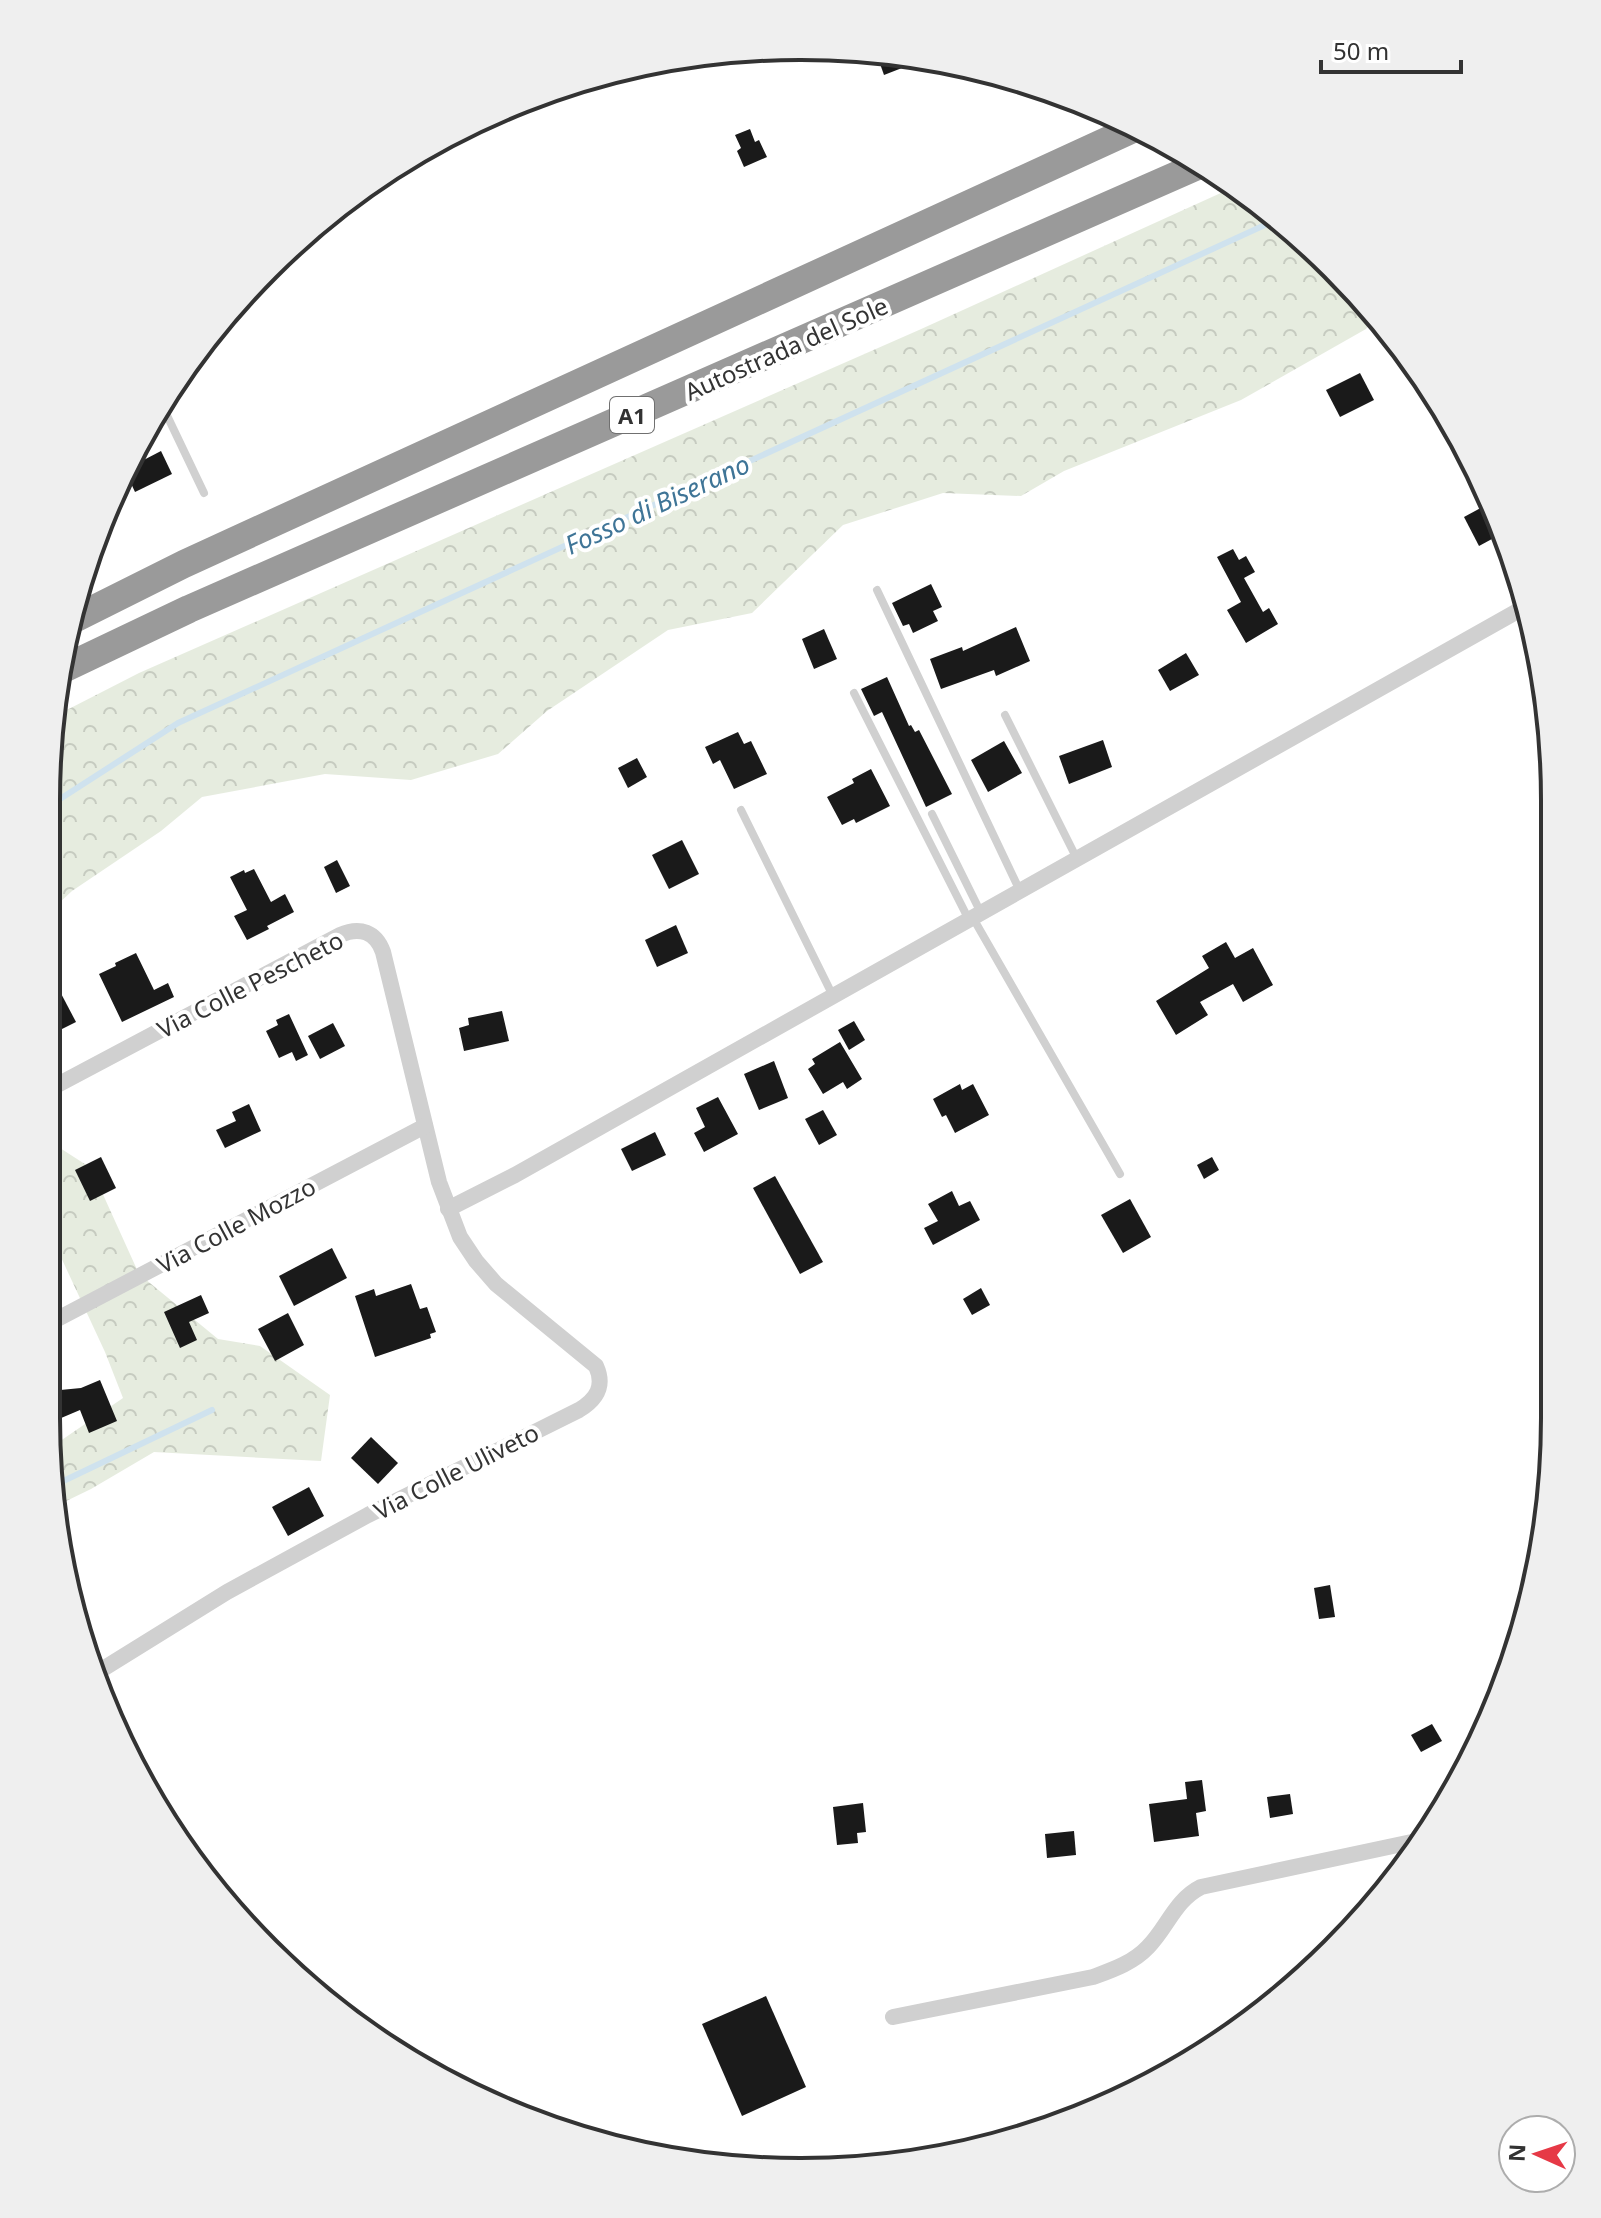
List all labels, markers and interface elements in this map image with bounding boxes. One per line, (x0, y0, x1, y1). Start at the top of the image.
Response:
scale bar (1321, 24, 1461, 74)
text: 50 m (1333, 34, 1389, 67)
street label: Autostrada del Sole (679, 288, 893, 408)
road number: A1 (610, 397, 654, 433)
water label: Fosso di Biserano (559, 445, 755, 563)
street label: Via Colle Pescheto (151, 923, 349, 1045)
street label: Via Colle Mozzo (151, 1169, 321, 1281)
street label: Via Colle Uliveto (368, 1415, 544, 1527)
north arrow (1497, 2114, 1577, 2194)
text: N (1501, 2143, 1531, 2163)

